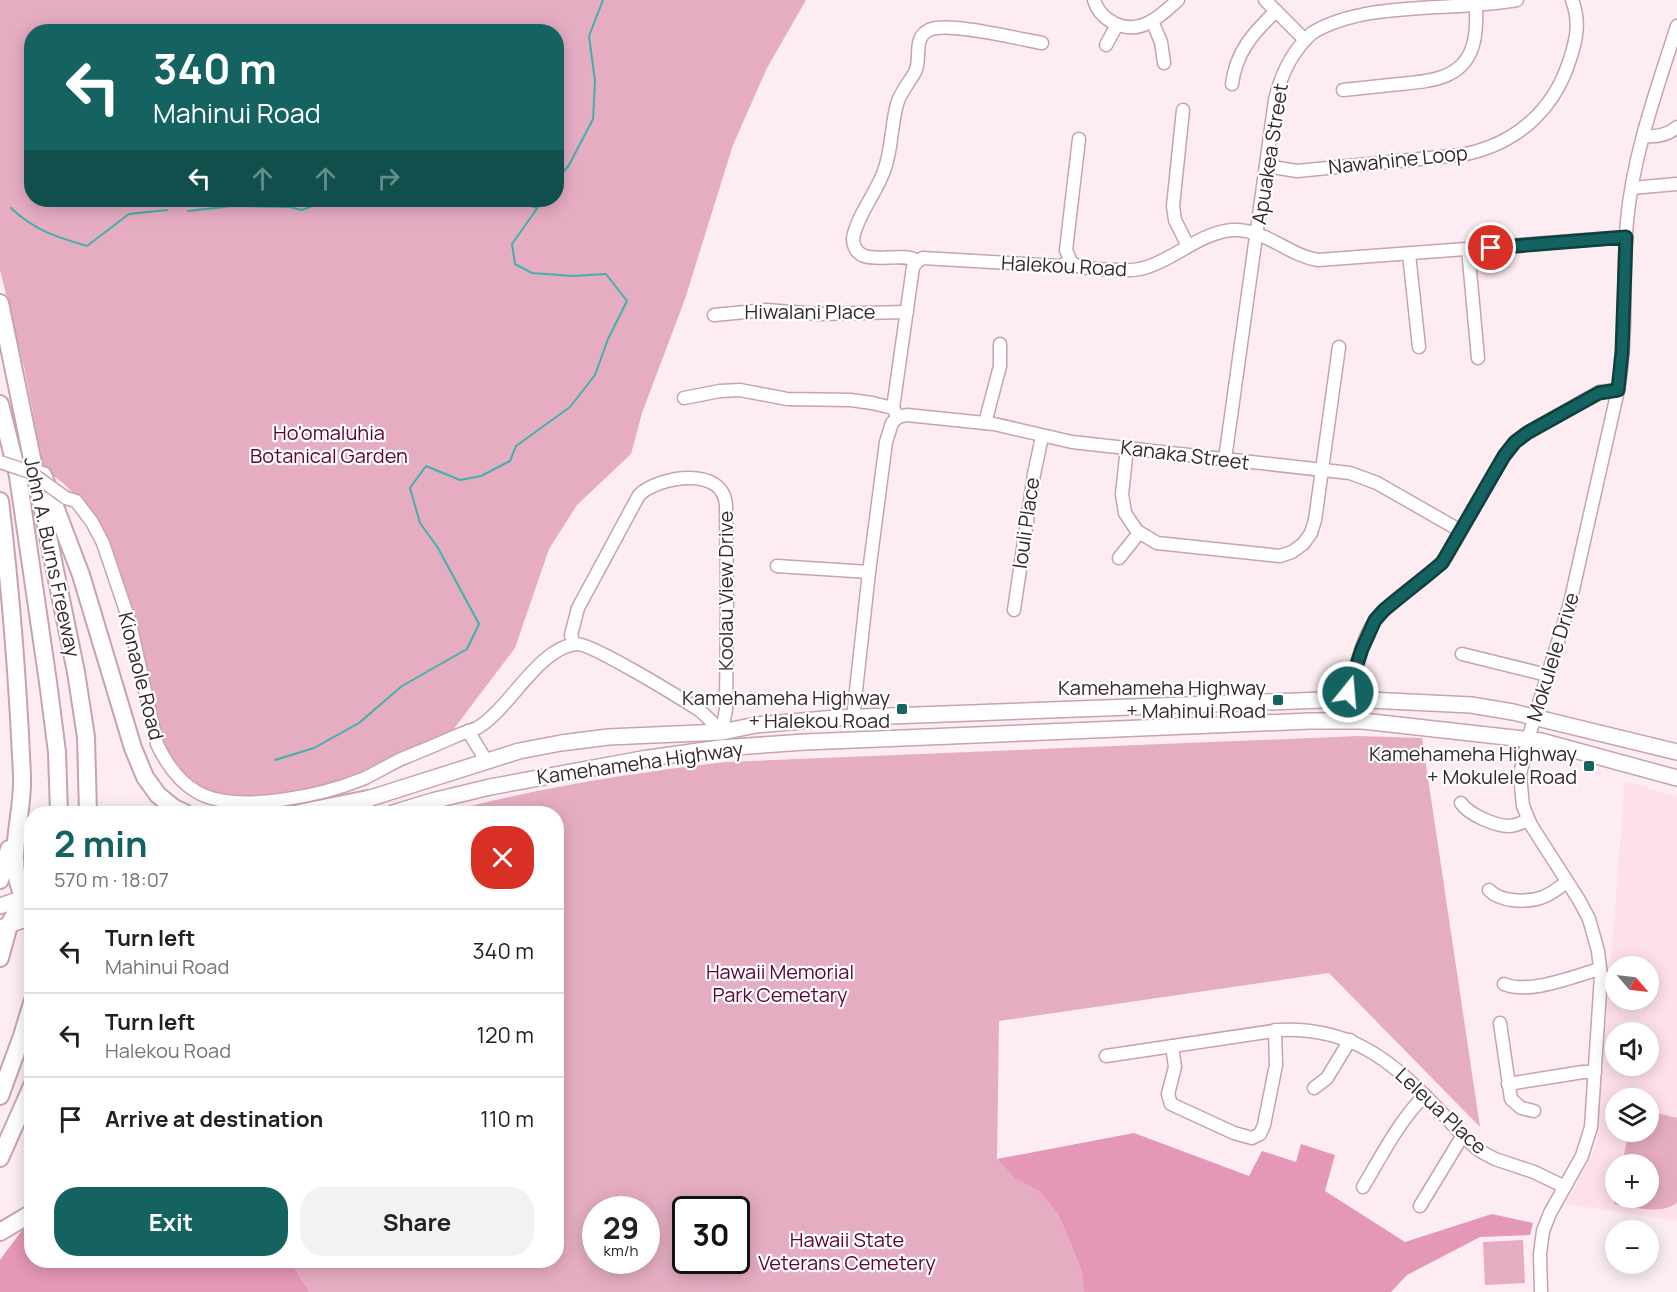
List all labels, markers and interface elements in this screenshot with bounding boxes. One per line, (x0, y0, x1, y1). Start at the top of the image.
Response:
text: 340 m (153, 39, 277, 97)
icon: left (54, 48, 132, 126)
street label: Apuakea Street (1245, 81, 1294, 226)
text: Mahinui Road (153, 94, 321, 131)
street label: Nawahine Loop (1327, 139, 1469, 180)
icon: left (183, 162, 216, 195)
icon: ahead (246, 162, 279, 195)
icon: ahead (309, 162, 342, 195)
icon: right (372, 162, 405, 195)
pin (1465, 222, 1516, 273)
icon: arrive (1474, 231, 1507, 264)
street label: Halekou Road (1000, 249, 1128, 282)
street label: Hiwalani Place (745, 298, 875, 325)
park label: Ho'omaluhia Botanical Garden (250, 419, 408, 469)
street label: Kanaka Street (1119, 433, 1251, 476)
street label: John A. Burns Freeway (18, 454, 87, 660)
street label: Iouli Place (1006, 475, 1045, 570)
street label: Koolau View Drive (712, 511, 739, 671)
street label: Mokulele Drive (1520, 589, 1585, 725)
street label: Kionaole Road (113, 609, 170, 743)
position arrow (1316, 660, 1380, 724)
place label: Kamehameha Highway + Mahinui Road (1058, 674, 1266, 724)
place label: Kamehameha Highway + Halekou Road (682, 684, 890, 734)
marker: Kamehameha Highway + Mahinui Road (1271, 693, 1285, 707)
marker: Kamehameha Highway + Halekou Road (895, 702, 909, 716)
street label: Kamehameha Highway (535, 735, 745, 790)
place label: Kamehameha Highway + Mokulele Road (1369, 740, 1577, 790)
marker: Kamehameha Highway + Mokulele Road (1582, 759, 1596, 773)
text: 2 min (54, 819, 148, 868)
button: close (471, 826, 534, 889)
text: 570 m · 18:07 (54, 866, 169, 893)
text: Turn left (105, 923, 195, 953)
icon: left (54, 935, 87, 968)
text: 340 m (472, 936, 534, 966)
text: Mahinui Road (105, 953, 229, 980)
north arrow (1605, 956, 1659, 1010)
map controls (1605, 956, 1659, 1274)
park label: Hawaii Memorial Park Cemetary (706, 958, 854, 1008)
text: Turn left (105, 1007, 195, 1037)
icon: left (54, 1019, 87, 1052)
text: 120 m (476, 1020, 534, 1050)
button: sound (1605, 1022, 1659, 1076)
text: Halekou Road (105, 1037, 231, 1064)
street label: Leleua Place (1390, 1061, 1493, 1160)
button: layers (1605, 1088, 1659, 1142)
icon: arrive (54, 1103, 87, 1136)
text: Arrive at destination (105, 1104, 323, 1134)
text: 110 m (480, 1104, 534, 1134)
button: + (1605, 1154, 1659, 1208)
button: Exit (54, 1187, 288, 1256)
button: Share (300, 1187, 534, 1256)
speed limit sign: 30 (672, 1196, 750, 1274)
text: 29 (603, 1207, 639, 1248)
button: − (1605, 1220, 1659, 1274)
park label: Hawaii State Veterans Cemetery (758, 1226, 936, 1276)
text: km/h (604, 1240, 638, 1261)

